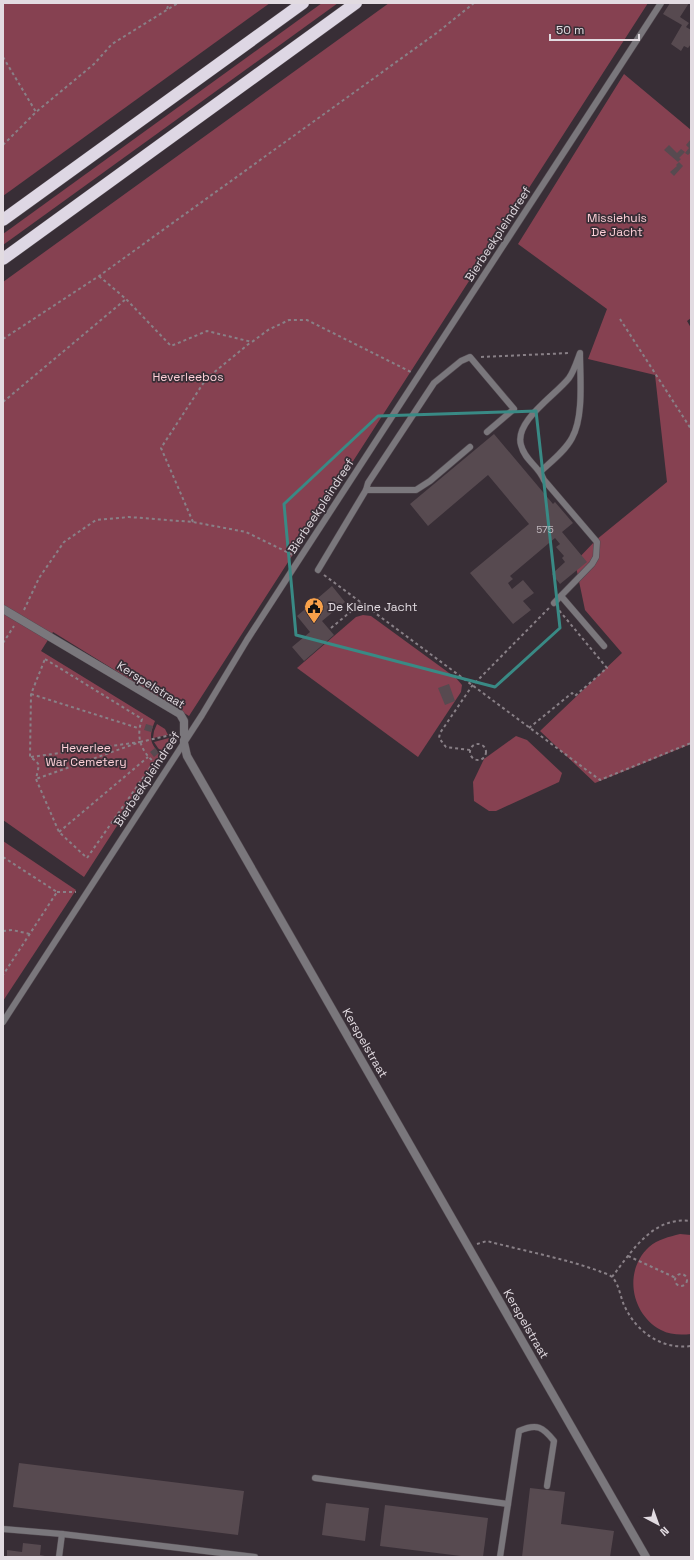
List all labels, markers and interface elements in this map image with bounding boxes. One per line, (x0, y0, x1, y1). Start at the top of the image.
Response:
scale bar (550, 16, 639, 42)
text: 50 m (556, 22, 584, 38)
street label: Bierbeekpleindreef (461, 183, 535, 285)
park label: Missiehuis De Jacht (587, 210, 647, 240)
park label: Heverleebos (152, 369, 224, 385)
street label: Bierbeekpleindreef (284, 455, 358, 557)
house number: 575 (536, 523, 554, 536)
public building icon: De Kleine Jacht (303, 596, 325, 624)
place label: De Kleine Jacht (328, 599, 417, 615)
street label: Kerspelstraat (114, 658, 188, 712)
street label: Bierbeekpleindreef (110, 728, 184, 830)
park label: Heverlee War Cemetery (45, 740, 127, 770)
street label: Kerspelstraat (339, 1005, 391, 1081)
street label: Kerspelstraat (500, 1286, 552, 1362)
north arrow (638, 1504, 678, 1544)
text: N (657, 1524, 672, 1539)

